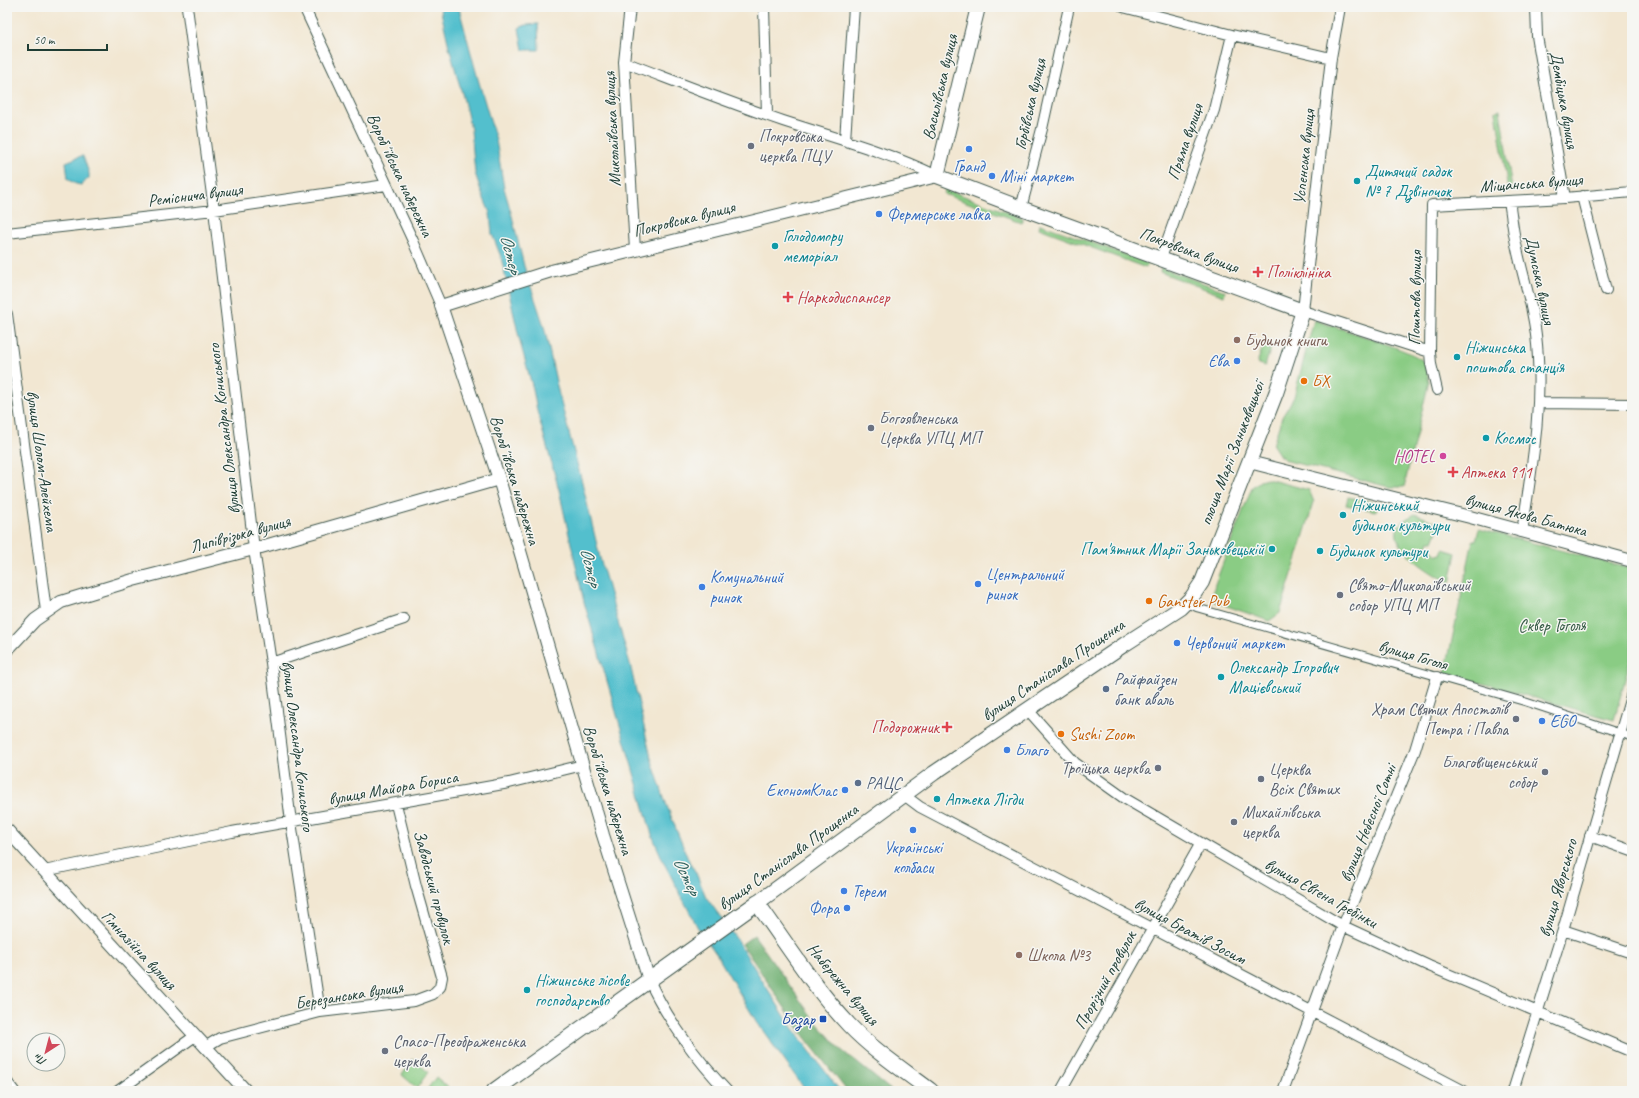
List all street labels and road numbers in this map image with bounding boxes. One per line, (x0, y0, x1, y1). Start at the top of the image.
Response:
street label: Василівська вулиця (918, 31, 963, 142)
street label: Дембіцька вулиця (1545, 50, 1583, 151)
street label: Горбівська вулиця (1009, 56, 1051, 152)
street label: Миколаївська вулиця (598, 70, 625, 187)
street label: Пряма вулиця (1162, 100, 1208, 183)
street label: Успенська вулиця (1289, 107, 1320, 205)
street label: Воробʼївська набережна (362, 110, 438, 241)
street label: Міщанська вулиця (1479, 169, 1585, 197)
street label: Реміснича вулиця (147, 179, 245, 211)
street label: Покровська вулиця (631, 196, 738, 242)
street label: Покровська вулиця (1137, 222, 1242, 278)
street label: Думська вулиця (1520, 234, 1560, 328)
street label: Поштова вулиця (1404, 249, 1426, 345)
street label: вулиця Олександра Кониського (203, 341, 245, 516)
street label: площа Марії Заньковецької (1195, 375, 1270, 528)
street label: вулиця Шолом-Алейхема (22, 389, 62, 534)
street label: Воробʼївська набережна (485, 413, 545, 548)
street label: вулиця Якова Батюка (1463, 489, 1590, 542)
street label: Липіврізька вулиця (187, 510, 294, 558)
street label: вулиця Станіслава Прощенка (978, 614, 1129, 726)
street label: вулиця Гоголя (1376, 635, 1451, 675)
street label: вулиця Олександра Кониського (277, 659, 319, 834)
street label: Воробʼївська набережна (578, 723, 638, 858)
street label: вулиця Небесної Сотні (1335, 760, 1402, 885)
street label: вулиця Майора Бориса (327, 766, 460, 810)
street label: вулиця Станіслава Прощенка (714, 798, 863, 915)
street label: Заводський провулок (409, 828, 460, 948)
street label: вулиця Яворського (1534, 836, 1582, 939)
street label: вулиця Євгена Гребінки (1261, 853, 1382, 933)
street label: вулиця Братів Зосим (1131, 893, 1250, 970)
street label: Гімназійна вулиця (97, 906, 182, 995)
street label: Прорізний провулок (1069, 926, 1142, 1033)
street label: Набережна вулиця (802, 938, 884, 1030)
street label: Березанська вулиця (294, 976, 405, 1015)

